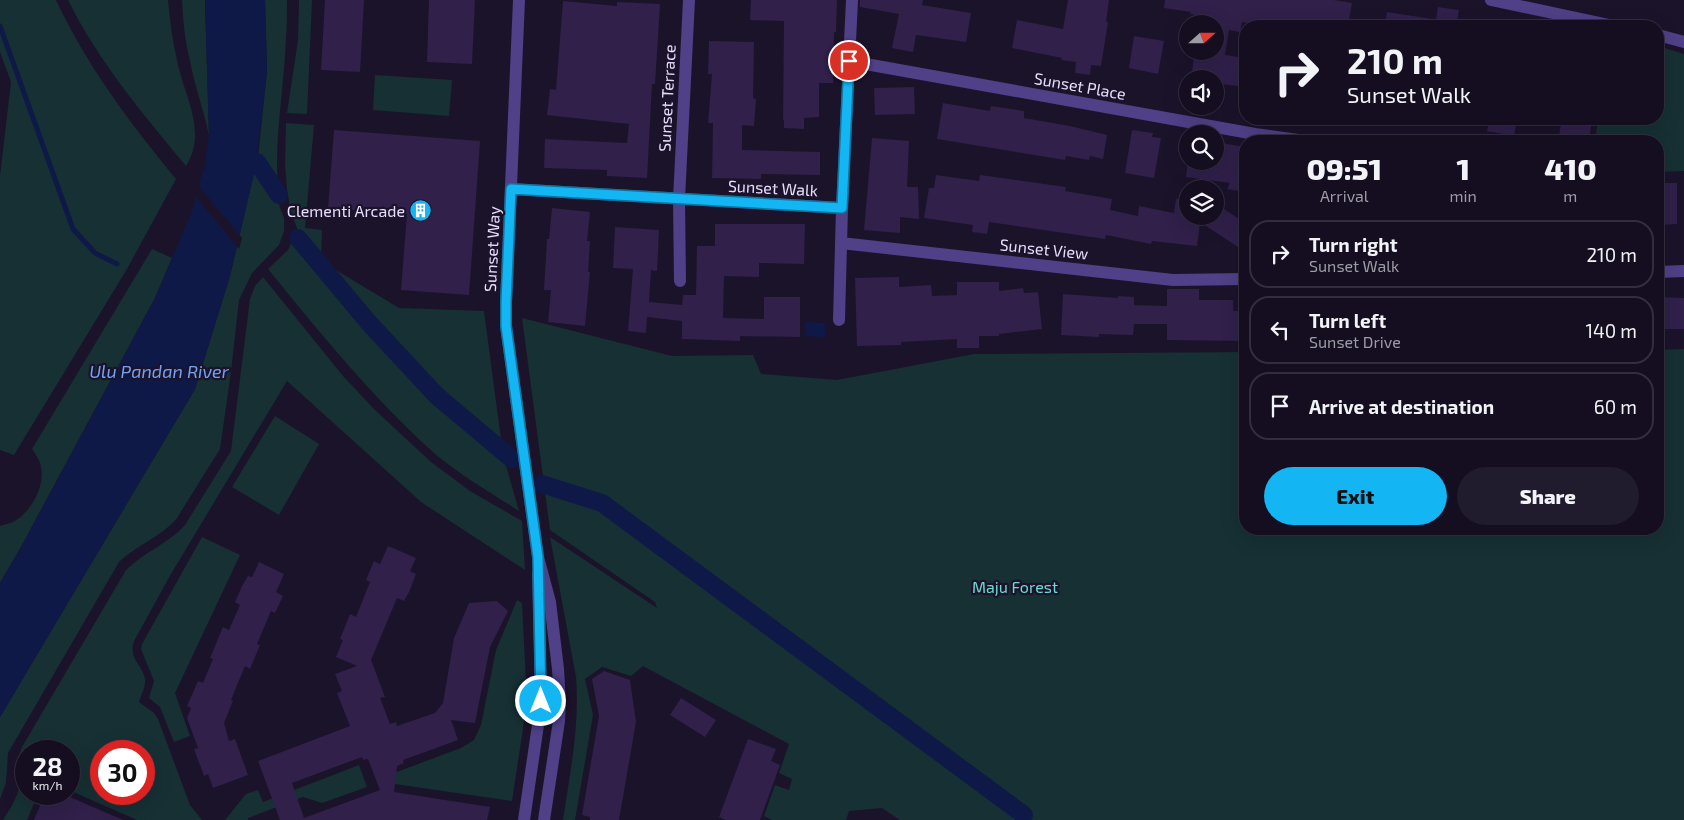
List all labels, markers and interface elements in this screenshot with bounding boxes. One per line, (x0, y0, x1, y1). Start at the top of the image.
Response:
north arrow (1179, 15, 1224, 60)
map controls (1179, 15, 1224, 225)
text: 210 m (1347, 39, 1443, 81)
pin (828, 40, 870, 82)
icon: right (1264, 40, 1329, 105)
street label: Sunset Terrace (654, 44, 679, 152)
icon: arrive (835, 47, 863, 75)
street label: Sunset Place (1033, 68, 1128, 103)
button: sound (1179, 70, 1224, 115)
text: Sunset Walk (1347, 81, 1471, 107)
button: search (1179, 125, 1224, 170)
text: 09:51 (1306, 150, 1382, 186)
text: 1 (1456, 150, 1470, 186)
text: 410 (1544, 150, 1597, 186)
street label: Sunset Walk (727, 176, 819, 199)
button: layers (1179, 180, 1224, 225)
text: Arrival (1320, 186, 1369, 205)
text: min (1450, 186, 1477, 205)
text: m (1563, 186, 1577, 205)
building icon: Clementi Arcade (409, 199, 433, 223)
place label: Clementi Arcade (287, 201, 405, 220)
street label: Sunset Way (480, 205, 503, 292)
text: Turn right (1309, 233, 1397, 256)
street label: Sunset View (999, 234, 1089, 263)
icon: right (1266, 240, 1294, 268)
text: 210 m (1586, 243, 1637, 266)
text: Sunset Walk (1309, 256, 1399, 275)
text: Turn left (1309, 309, 1386, 332)
icon: left (1266, 316, 1294, 344)
text: 140 m (1585, 319, 1637, 342)
text: Sunset Drive (1309, 332, 1401, 351)
water label: Ulu Pandan River (89, 360, 230, 382)
icon: arrive (1266, 392, 1294, 420)
text: Arrive at destination (1309, 395, 1494, 418)
text: 60 m (1594, 395, 1637, 418)
button: Exit (1264, 467, 1447, 525)
button: Share (1457, 467, 1639, 525)
park label: Maju Forest (972, 577, 1058, 597)
position arrow (514, 674, 566, 726)
speed limit sign: 30 (90, 740, 155, 805)
text: 28 (32, 751, 63, 781)
text: km/h (33, 778, 62, 792)

